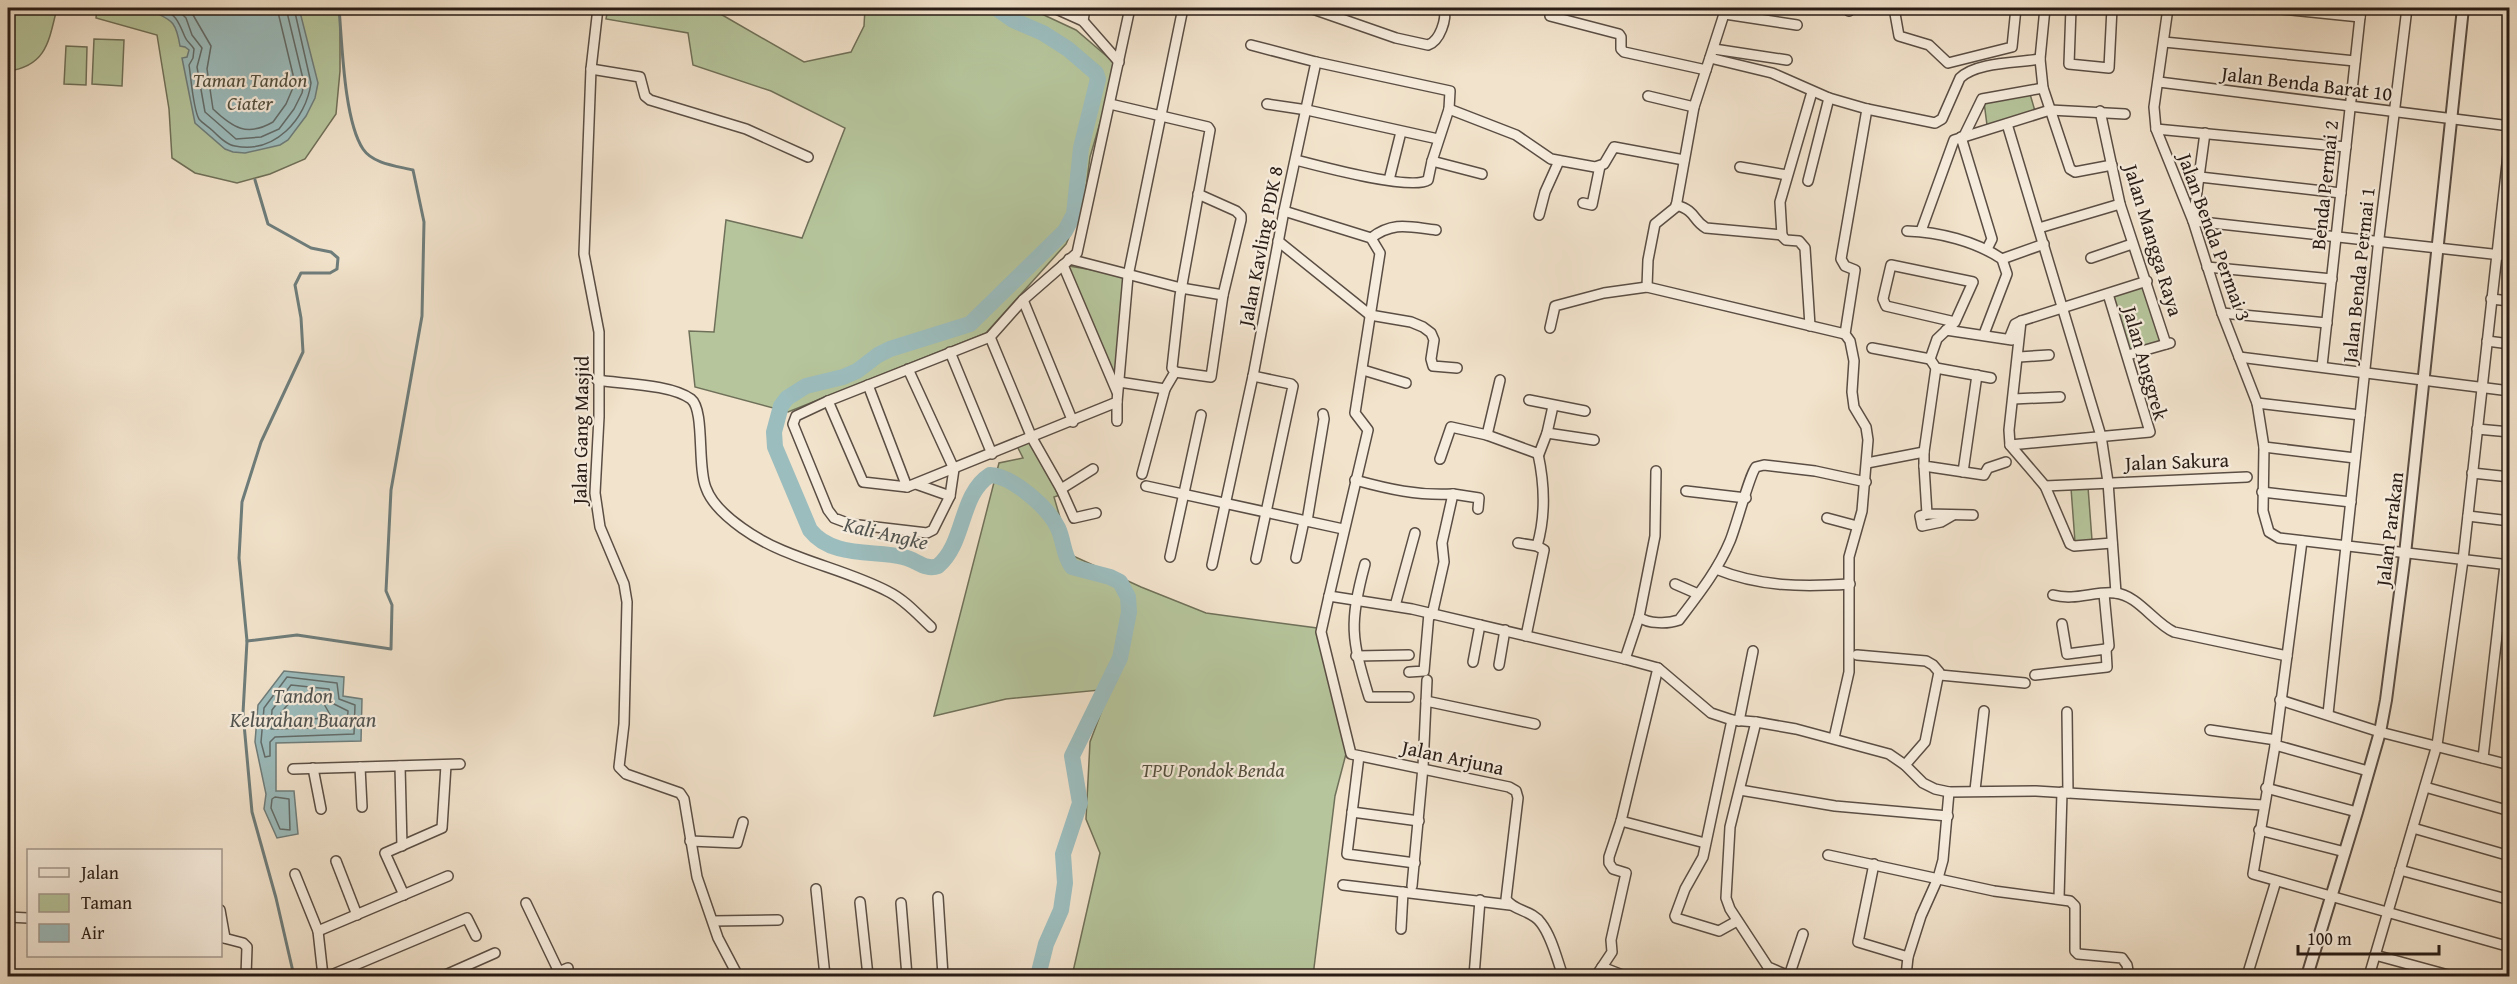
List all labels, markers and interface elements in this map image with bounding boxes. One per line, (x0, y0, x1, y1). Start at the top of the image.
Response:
street label: Jalan Benda Barat 10 (2217, 58, 2394, 108)
park label: Taman Tandon Ciater (193, 65, 307, 117)
street label: Benda Permai 2 (2303, 119, 2345, 251)
street label: Jalan Benda Permai 3 (2170, 146, 2259, 325)
street label: Jalan Mangga Raya (2116, 158, 2191, 320)
street label: Jalan Kavling PDK 8 (1230, 163, 1290, 332)
street label: Jalan Benda Permai 1 (2334, 186, 2382, 367)
street label: Jalan Anggrek (2115, 300, 2176, 424)
street label: Jalan Gang Masjid (564, 355, 596, 508)
street label: Jalan Sakura (2121, 445, 2230, 477)
street label: Jalan Parakan (2367, 470, 2410, 591)
water label: Kali Angke (840, 508, 931, 558)
water label: Tandon Kelurahan Buaran (229, 680, 377, 735)
street label: Jalan Arjuna (1396, 731, 1507, 782)
park label: TPU Pondok Benda (1141, 755, 1285, 784)
legend (27, 849, 222, 957)
text: Jalan (79, 859, 119, 886)
text: Taman (81, 889, 132, 916)
scale bar (2298, 918, 2439, 956)
text: Air (81, 919, 105, 946)
text: 100 m (2307, 925, 2352, 952)

